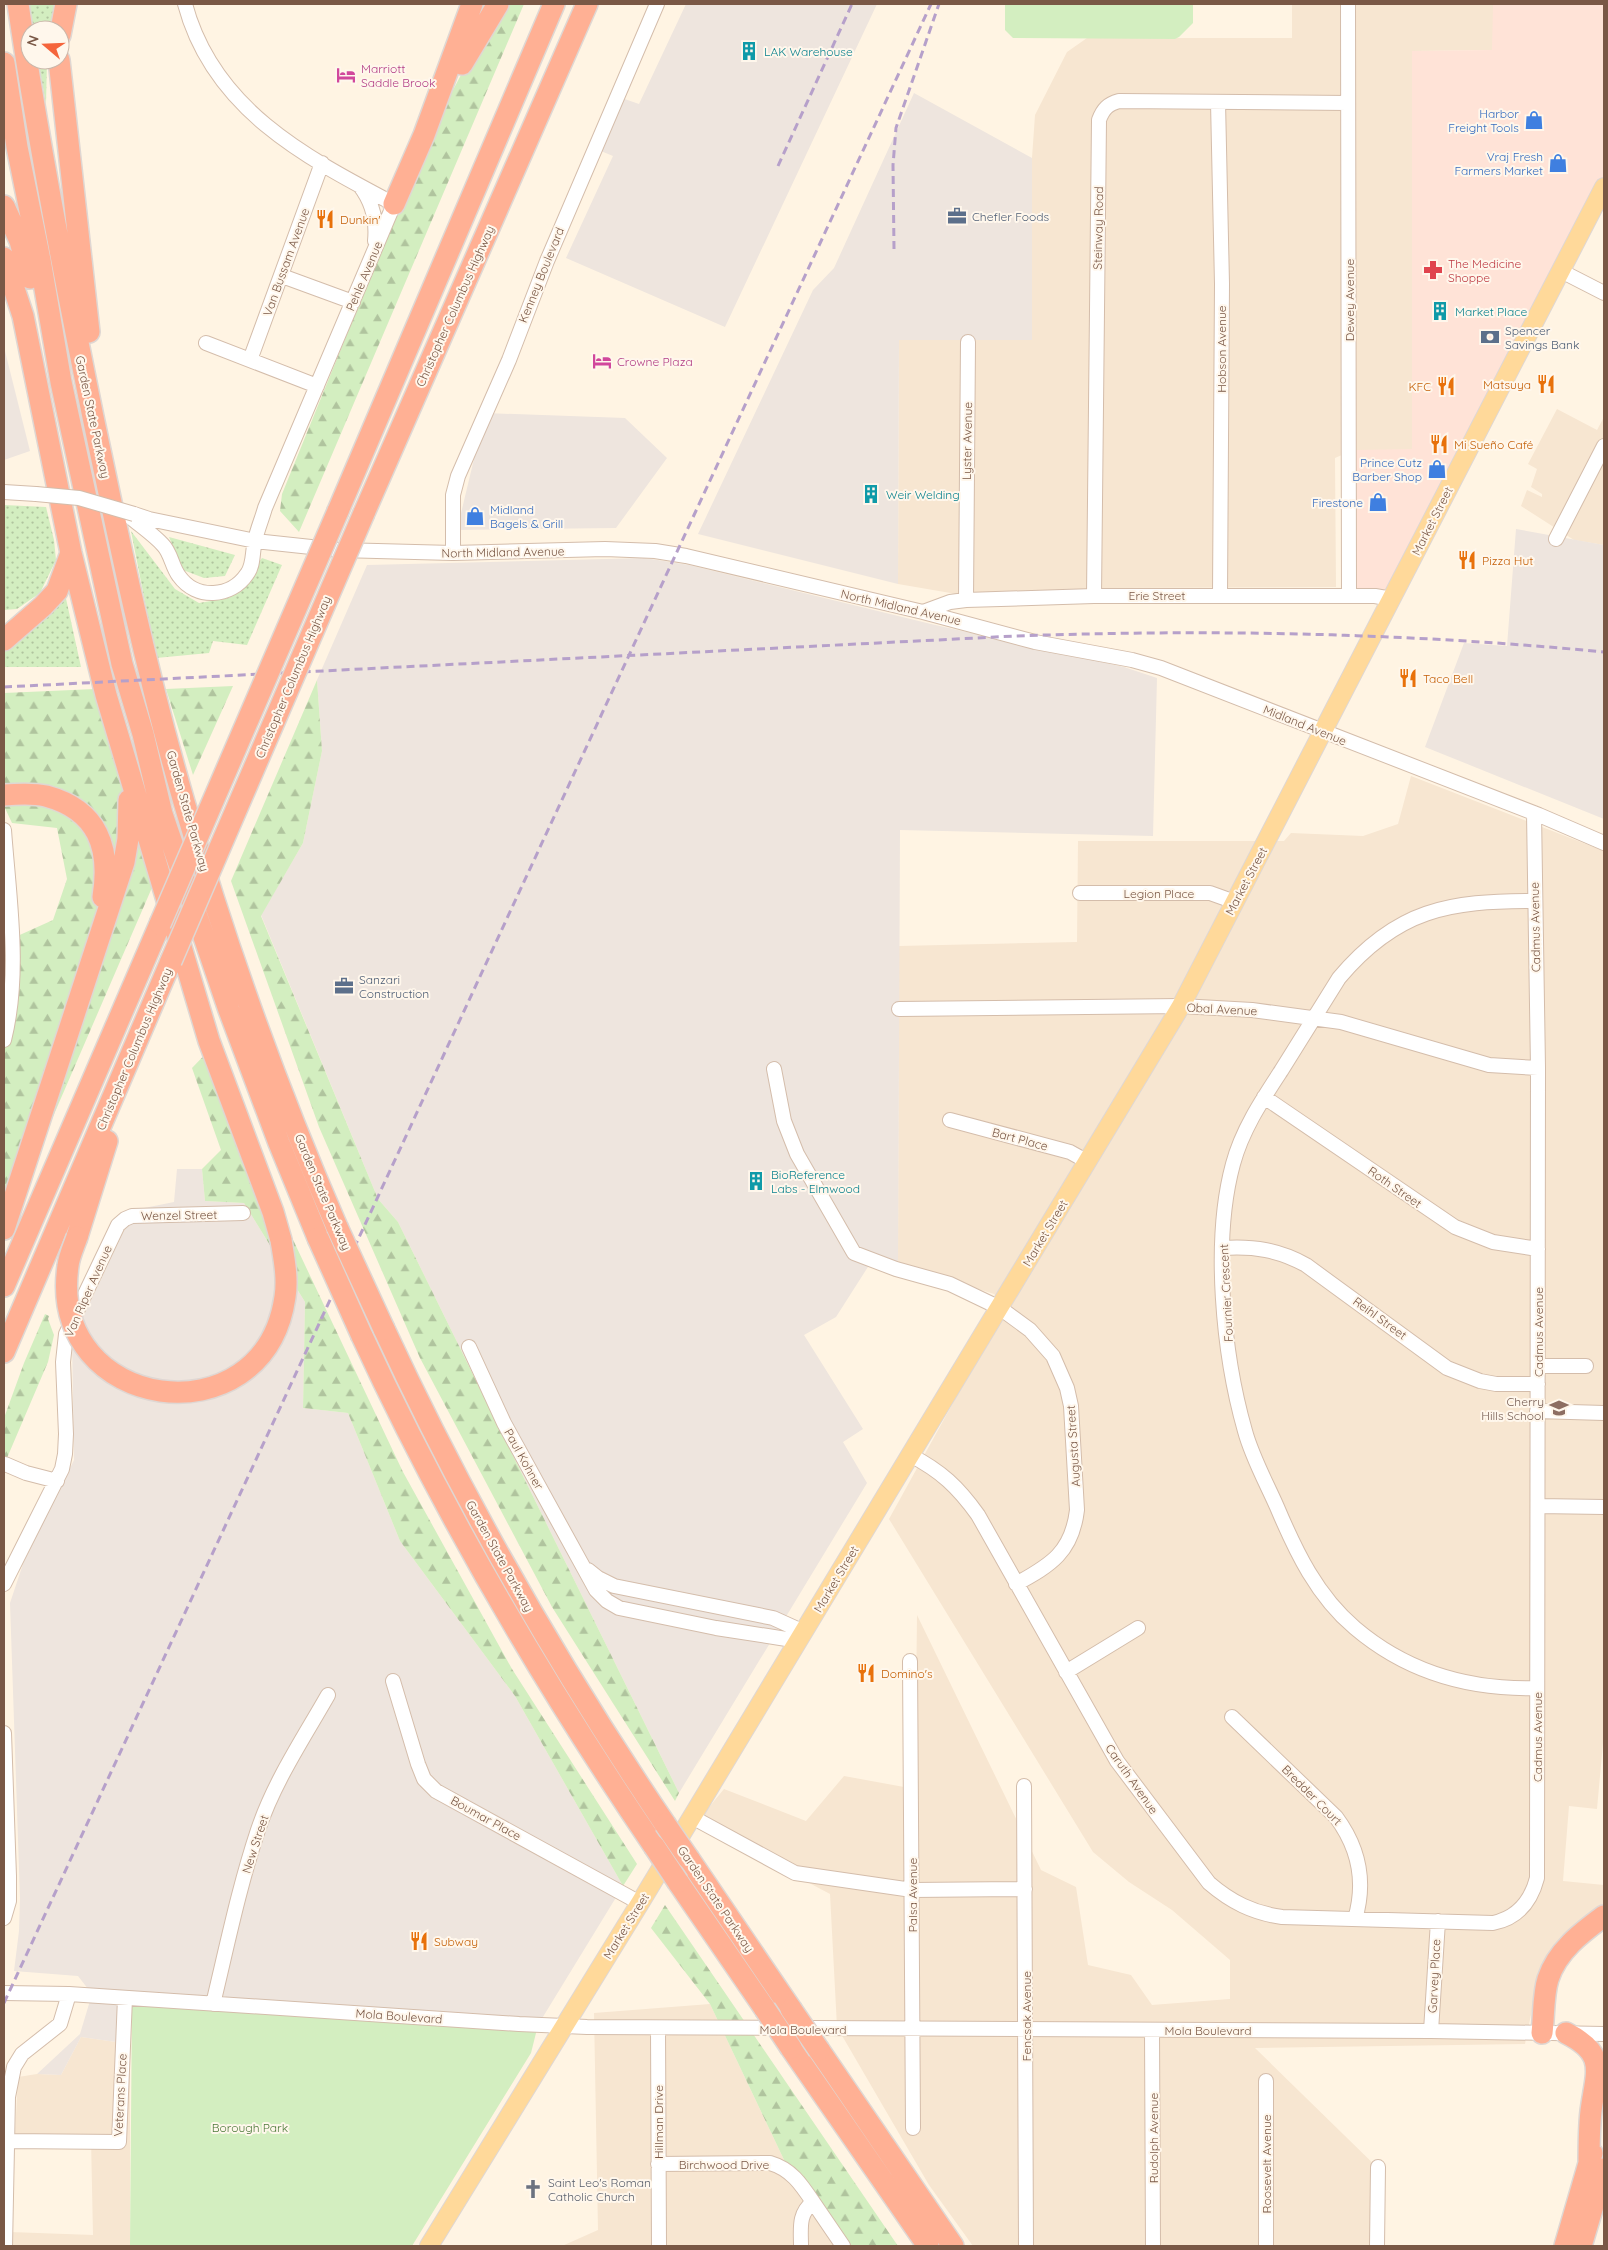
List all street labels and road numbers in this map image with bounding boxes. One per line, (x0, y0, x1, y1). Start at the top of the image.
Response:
street label: Steinway Road (1090, 186, 1106, 270)
street label: Van Bussam Avenue (259, 206, 313, 318)
street label: Christopher Columbus Highway (413, 223, 497, 389)
street label: Kenney Boulevard (515, 225, 567, 325)
street label: Pehle Avenue (343, 239, 386, 313)
street label: Dewey Avenue (1342, 259, 1357, 341)
street label: Hobson Avenue (1214, 305, 1229, 393)
street label: Garden State Parkway (73, 354, 113, 480)
street label: Lyster Avenue (959, 402, 975, 480)
street label: Market Street (1408, 484, 1456, 558)
street label: North Midland Avenue (441, 543, 565, 561)
street label: North Midland Avenue (839, 586, 963, 628)
street label: Erie Street (1129, 588, 1185, 603)
street label: Christopher Columbus Highway (252, 594, 334, 760)
street label: Midland Avenue (1261, 702, 1349, 749)
street label: Garden State Parkway (164, 749, 212, 873)
street label: Market Street (1222, 844, 1270, 918)
street label: Cadmus Avenue (1527, 882, 1543, 972)
street label: Legion Place (1124, 886, 1195, 901)
street label: Christopher Columbus Highway (93, 966, 175, 1132)
street label: Obal Avenue (1186, 1000, 1258, 1018)
street label: Bart Place (990, 1124, 1050, 1154)
street label: Garden State Parkway (292, 1131, 354, 1253)
street label: Roth Street (1365, 1163, 1425, 1211)
street label: Market Street (1019, 1197, 1071, 1269)
street label: Wenzel Street (141, 1207, 217, 1223)
street label: Van Riper Avenue (61, 1243, 115, 1339)
street label: Fournier Crescent (1216, 1244, 1236, 1342)
street label: Cadmus Avenue (1531, 1287, 1546, 1377)
street label: Reihl Street (1350, 1293, 1410, 1343)
street label: Augusta Street (1063, 1405, 1083, 1487)
street label: Paul Kohner (501, 1426, 547, 1492)
street label: Garden State Parkway (463, 1498, 537, 1614)
street label: Market Street (810, 1543, 862, 1615)
street label: Cadmus Avenue (1530, 1692, 1545, 1782)
street label: Caruth Avenue (1102, 1741, 1162, 1817)
street label: Bredder Court (1279, 1762, 1345, 1828)
street label: Boumar Place (448, 1792, 524, 1844)
street label: New Street (238, 1813, 272, 1875)
street label: Garden State Parkway (675, 1843, 757, 1955)
street label: Palsa Avenue (905, 1858, 920, 1932)
street label: Market Street (600, 1890, 652, 1962)
street label: Garvey Place (1425, 1938, 1443, 2013)
street label: Fencsak Avenue (1019, 1971, 1034, 2061)
street label: Mola Boulevard (355, 2005, 443, 2027)
street label: Mola Boulevard (760, 2022, 846, 2037)
street label: Mola Boulevard (1165, 2023, 1251, 2038)
street label: Veterans Place (110, 2053, 130, 2137)
street label: Hillman Drive (651, 2085, 666, 2159)
street label: Rudolph Avenue (1146, 2093, 1161, 2183)
street label: Roosevelt Avenue (1259, 2114, 1274, 2214)
street label: Birchwood Drive (679, 2157, 770, 2172)

